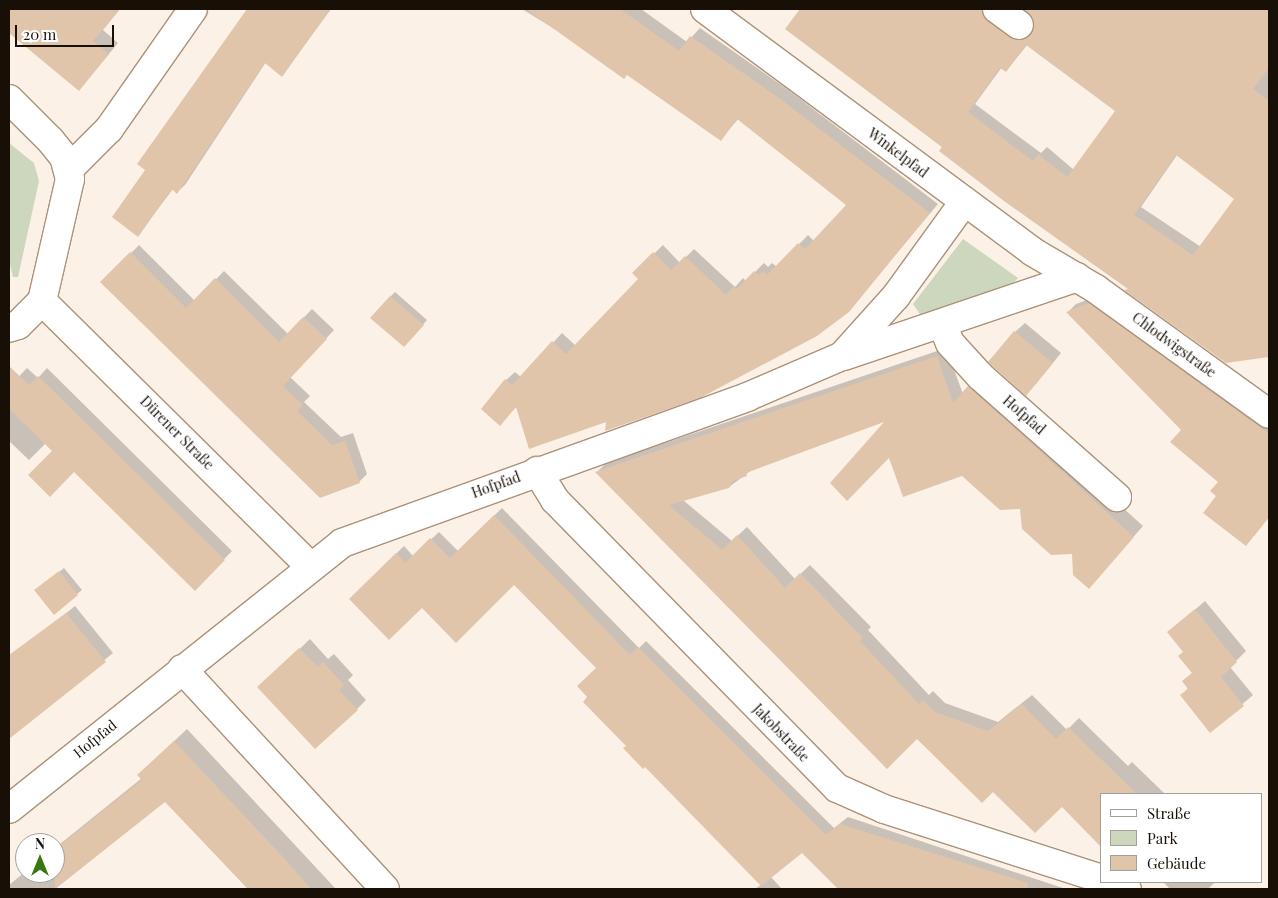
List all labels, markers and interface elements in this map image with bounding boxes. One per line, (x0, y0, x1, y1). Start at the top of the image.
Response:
scale bar (18, 15, 116, 47)
text: 20 m (23, 24, 56, 44)
street label: Winkelpfad (865, 125, 931, 181)
street label: Chlodwigstraße (1129, 309, 1219, 381)
street label: Hofpfad (999, 392, 1049, 438)
street label: Dürener Straße (137, 393, 217, 473)
street label: Hofpfad (469, 468, 523, 502)
street label: Jakobstraße (749, 701, 813, 765)
street label: Hofpfad (70, 717, 120, 761)
legend (1100, 793, 1263, 883)
text: Straße (1147, 803, 1191, 823)
text: Park (1147, 828, 1178, 848)
north arrow (15, 833, 65, 883)
text: N (35, 834, 45, 853)
text: Gebäude (1147, 853, 1206, 873)

